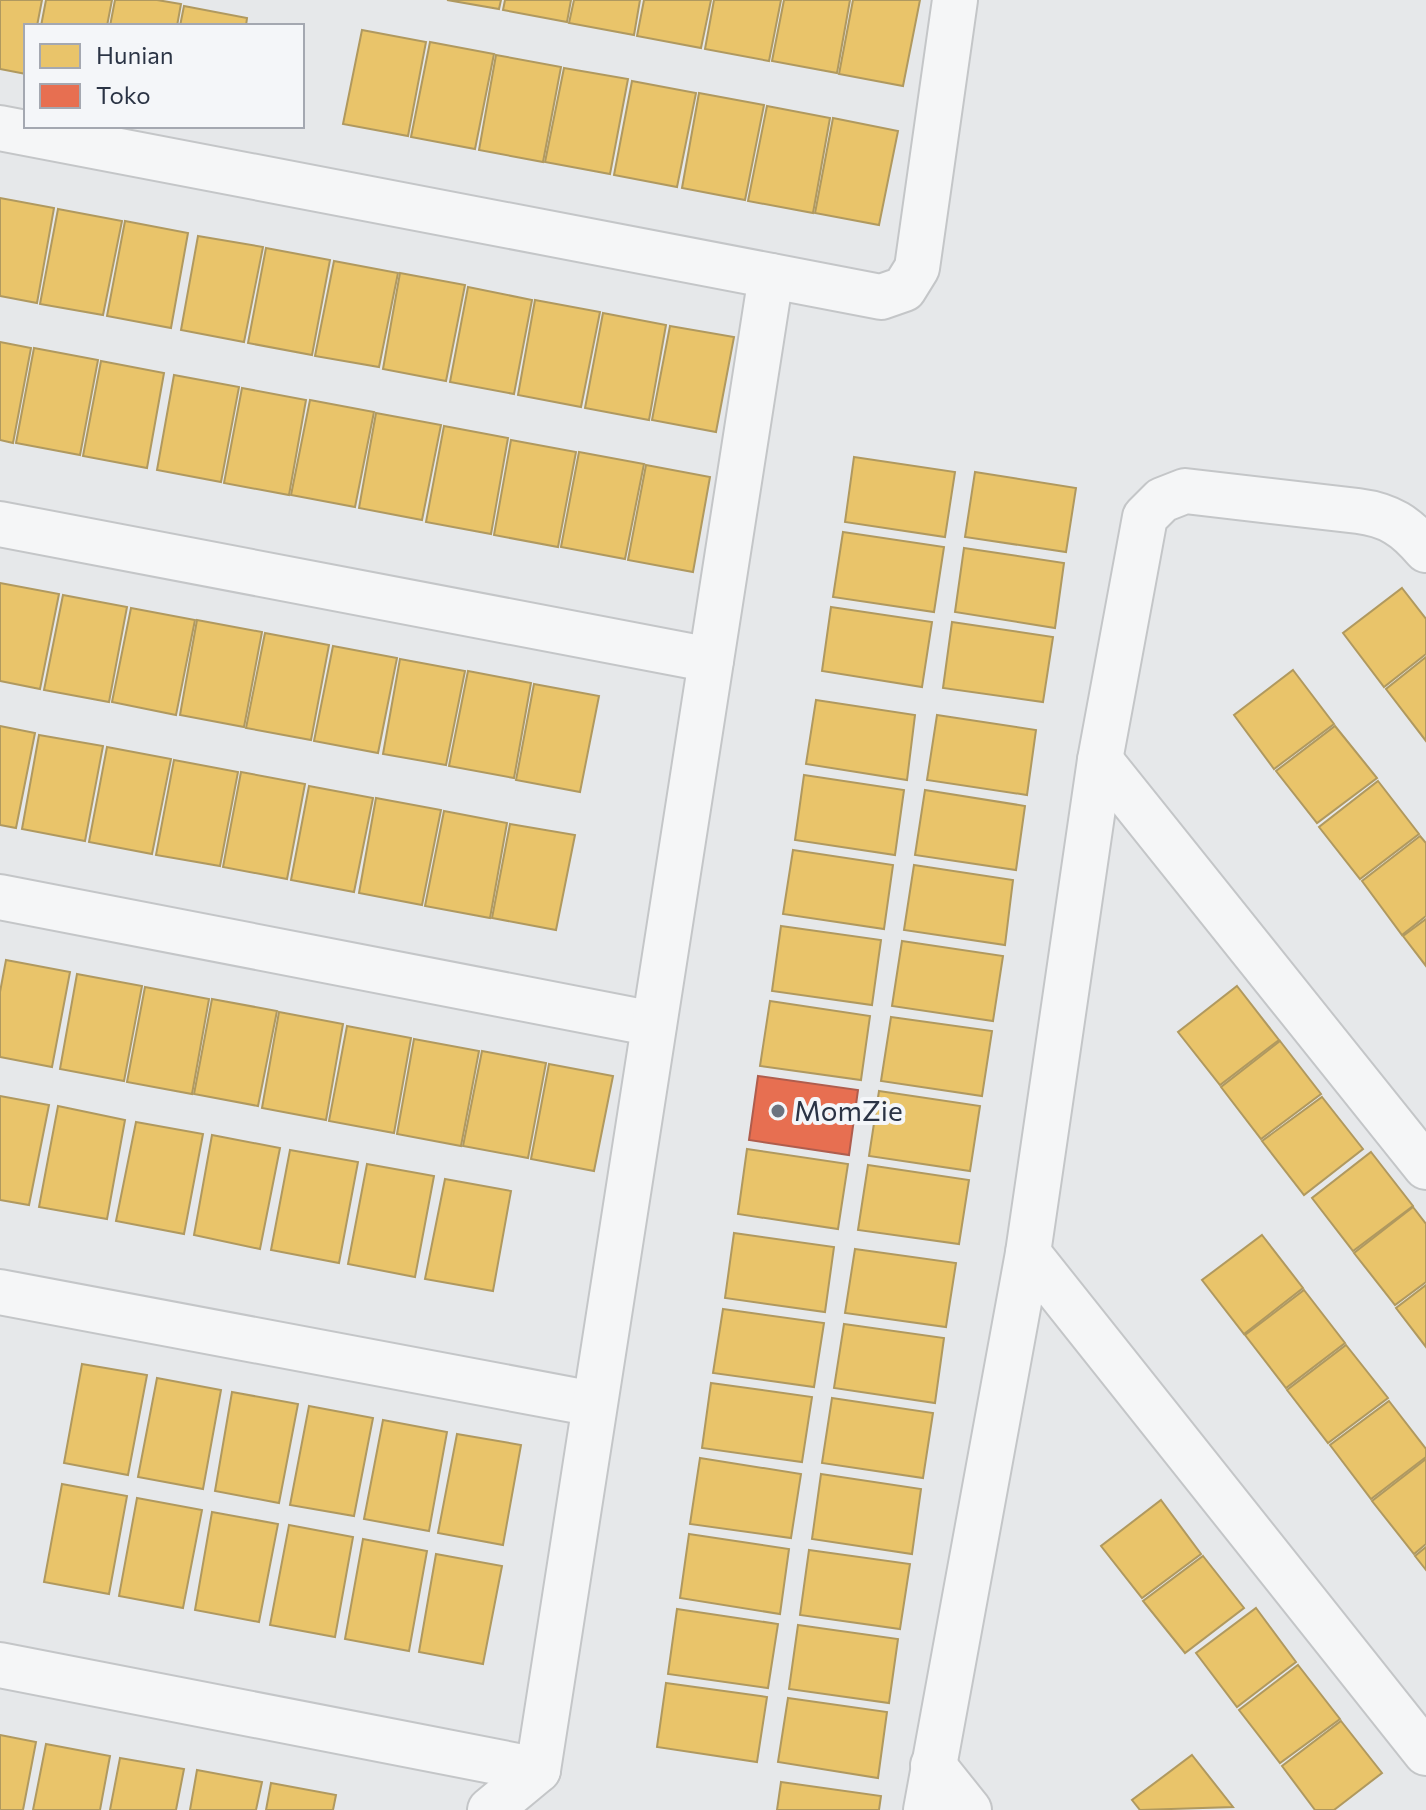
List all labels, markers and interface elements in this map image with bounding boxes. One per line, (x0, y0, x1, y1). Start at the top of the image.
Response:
legend (24, 24, 304, 128)
text: Hunian (96, 40, 174, 69)
text: Toko (96, 80, 151, 109)
place label: MomZie (794, 1093, 903, 1127)
marker: MomZie (769, 1102, 787, 1120)

